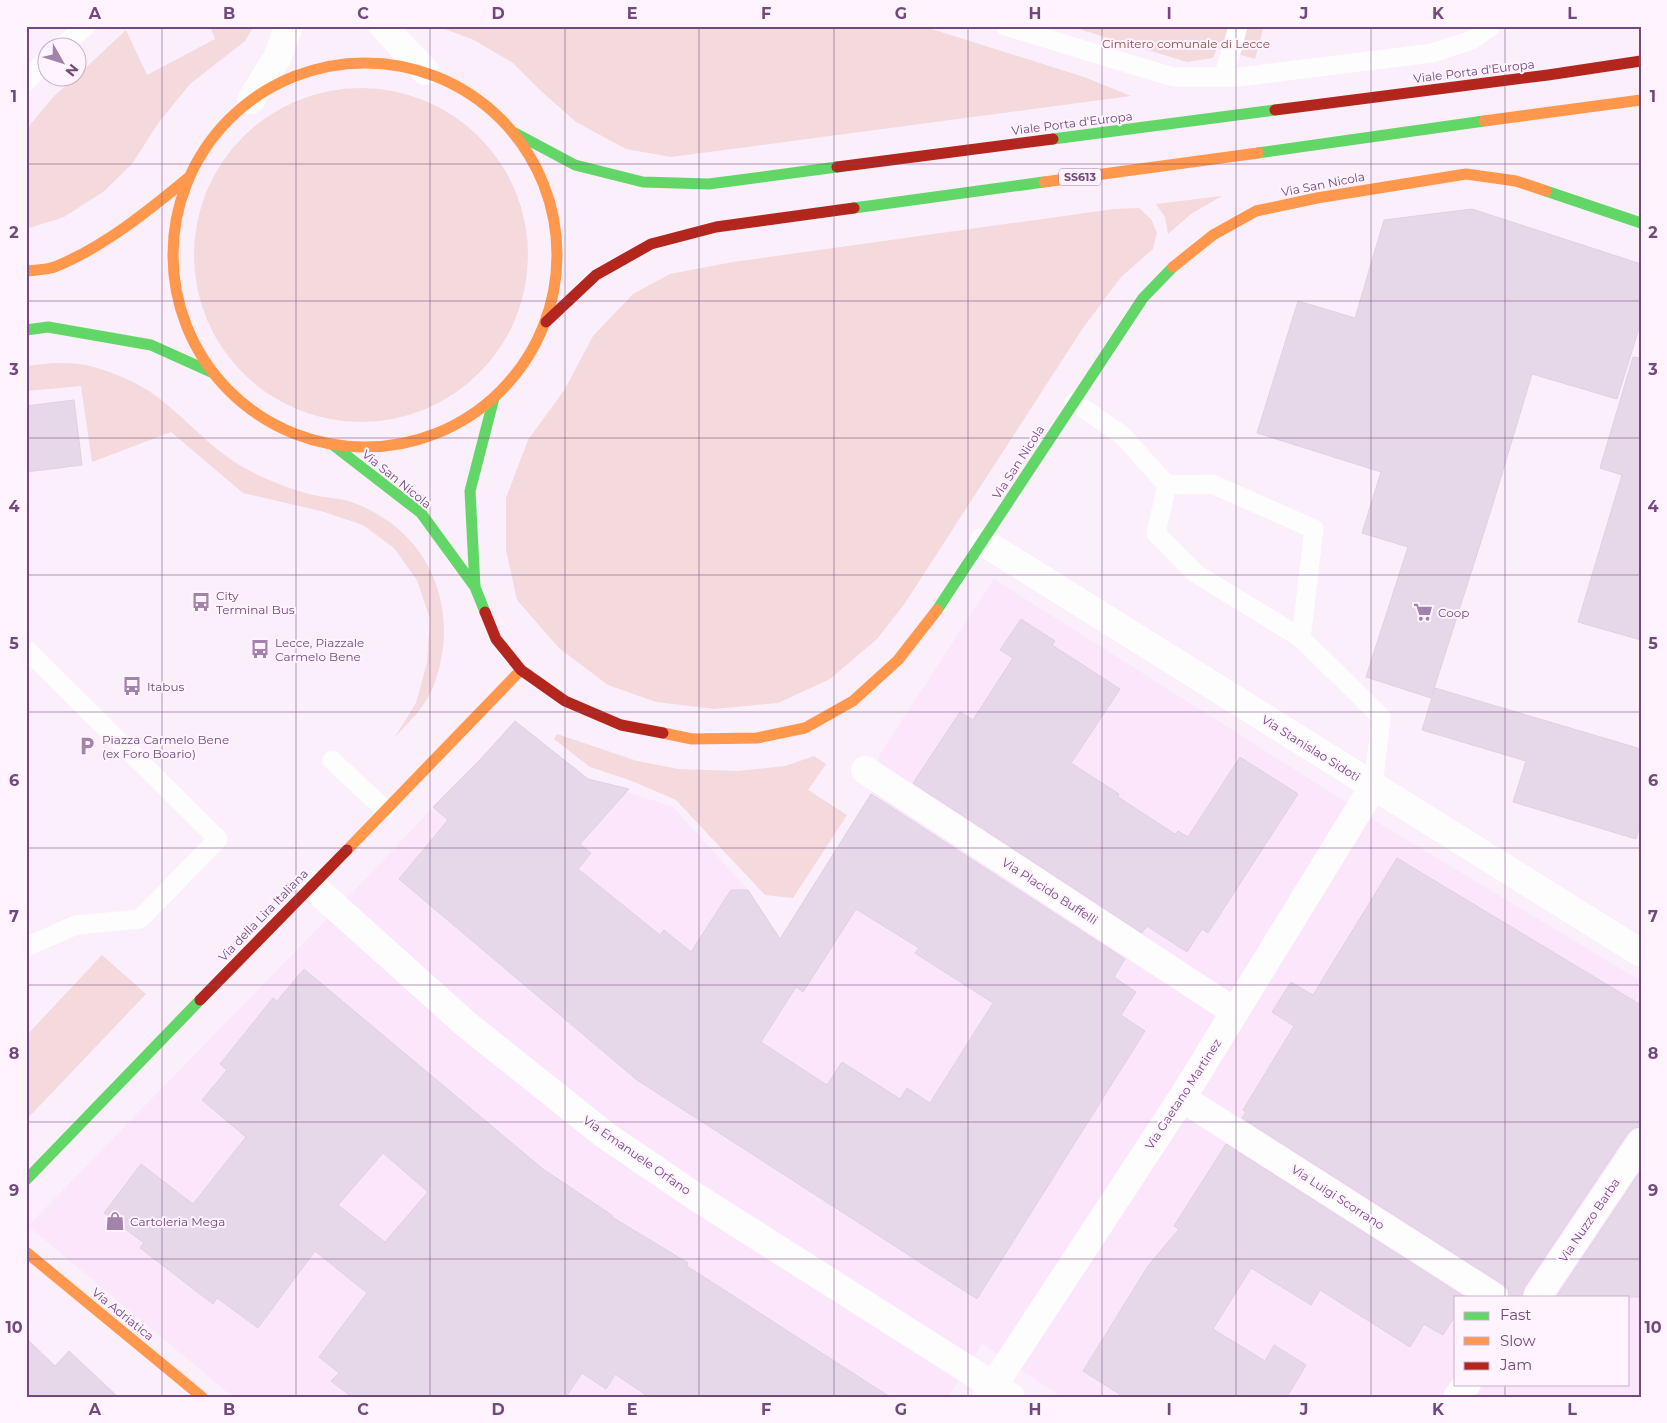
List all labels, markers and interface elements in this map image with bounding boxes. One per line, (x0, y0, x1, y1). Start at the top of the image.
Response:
text: A (88, 4, 102, 23)
text: B (223, 4, 235, 23)
text: C (357, 4, 369, 23)
text: D (491, 4, 505, 23)
text: E (627, 4, 637, 23)
text: F (761, 4, 771, 23)
text: G (895, 4, 907, 23)
text: H (1029, 4, 1041, 23)
text: I (1166, 4, 1172, 23)
text: J (1299, 4, 1308, 23)
text: K (1432, 4, 1445, 23)
text: L (1567, 4, 1577, 23)
park label: Cimitero comunale di Lecce (1102, 36, 1270, 51)
north arrow (38, 38, 88, 88)
street label: Viale Porta d'Europa (1413, 56, 1535, 86)
text: N (62, 60, 83, 80)
text: 1 (11, 87, 17, 106)
text: 1 (1650, 87, 1656, 106)
street label: Viale Porta d'Europa (1011, 108, 1133, 138)
road number: SS613 (1059, 168, 1101, 186)
street label: Via San Nicola (1280, 169, 1366, 199)
text: 2 (9, 223, 19, 242)
text: 2 (1648, 223, 1658, 242)
text: 3 (8, 360, 19, 379)
text: 3 (1647, 360, 1658, 379)
street label: Via San Nicola (989, 422, 1047, 502)
street label: Via San Nicola (359, 446, 435, 512)
text: 4 (8, 497, 20, 516)
text: 4 (1647, 497, 1659, 516)
place label: City Terminal Bus (216, 588, 295, 617)
bus stop icon: City Terminal Bus (190, 591, 212, 613)
supermarket icon: Coop (1412, 601, 1434, 623)
place label: Coop (1438, 605, 1469, 620)
text: 5 (9, 634, 19, 653)
text: 5 (1648, 634, 1658, 653)
place label: Lecce, Piazzale Carmelo Bene (275, 635, 364, 664)
bus stop icon: Lecce, Piazzale Carmelo Bene (249, 638, 271, 660)
bus stop icon: Itabus (121, 675, 143, 697)
place label: Itabus (147, 679, 185, 694)
street label: Via Stanislao Sidoti (1259, 712, 1363, 784)
place label: Piazza Carmelo Bene (ex Foro Boario) (102, 732, 229, 761)
parking icon: Piazza Carmelo Bene (ex Foro Boario) (76, 735, 98, 757)
text: 6 (9, 771, 19, 790)
text: 6 (1648, 771, 1658, 790)
street label: Via Placido Buffelli (999, 854, 1101, 928)
street label: Via della Lira Italiana (215, 866, 311, 964)
text: 7 (9, 907, 19, 926)
text: 7 (1648, 907, 1658, 926)
street label: Via Gaetano Martinez (1142, 1036, 1224, 1152)
text: 8 (9, 1044, 19, 1063)
text: 8 (1648, 1044, 1658, 1063)
street label: Via Emanuele Orfano (580, 1112, 694, 1198)
street label: Via Luigi Scorrano (1289, 1161, 1387, 1233)
street label: Via Nuzzo Barba (1555, 1175, 1623, 1265)
text: 9 (9, 1181, 19, 1200)
text: 9 (1648, 1181, 1658, 1200)
shop icon: Cartoleria Mega (104, 1210, 126, 1232)
place label: Cartoleria Mega (130, 1214, 225, 1229)
street label: Via Adriatica (89, 1284, 157, 1344)
legend (1454, 1296, 1630, 1386)
text: Fast (1500, 1305, 1531, 1324)
text: 10 (5, 1318, 23, 1337)
text: 10 (1644, 1318, 1662, 1337)
text: Slow (1500, 1331, 1536, 1350)
text: Jam (1499, 1355, 1532, 1374)
text: A (88, 1400, 102, 1419)
text: B (223, 1400, 235, 1419)
text: C (357, 1400, 369, 1419)
text: D (491, 1400, 505, 1419)
text: E (627, 1400, 637, 1419)
text: F (761, 1400, 771, 1419)
text: G (895, 1400, 907, 1419)
text: H (1029, 1400, 1041, 1419)
text: I (1166, 1400, 1172, 1419)
text: J (1299, 1400, 1308, 1419)
text: K (1432, 1400, 1445, 1419)
text: L (1567, 1400, 1577, 1419)

